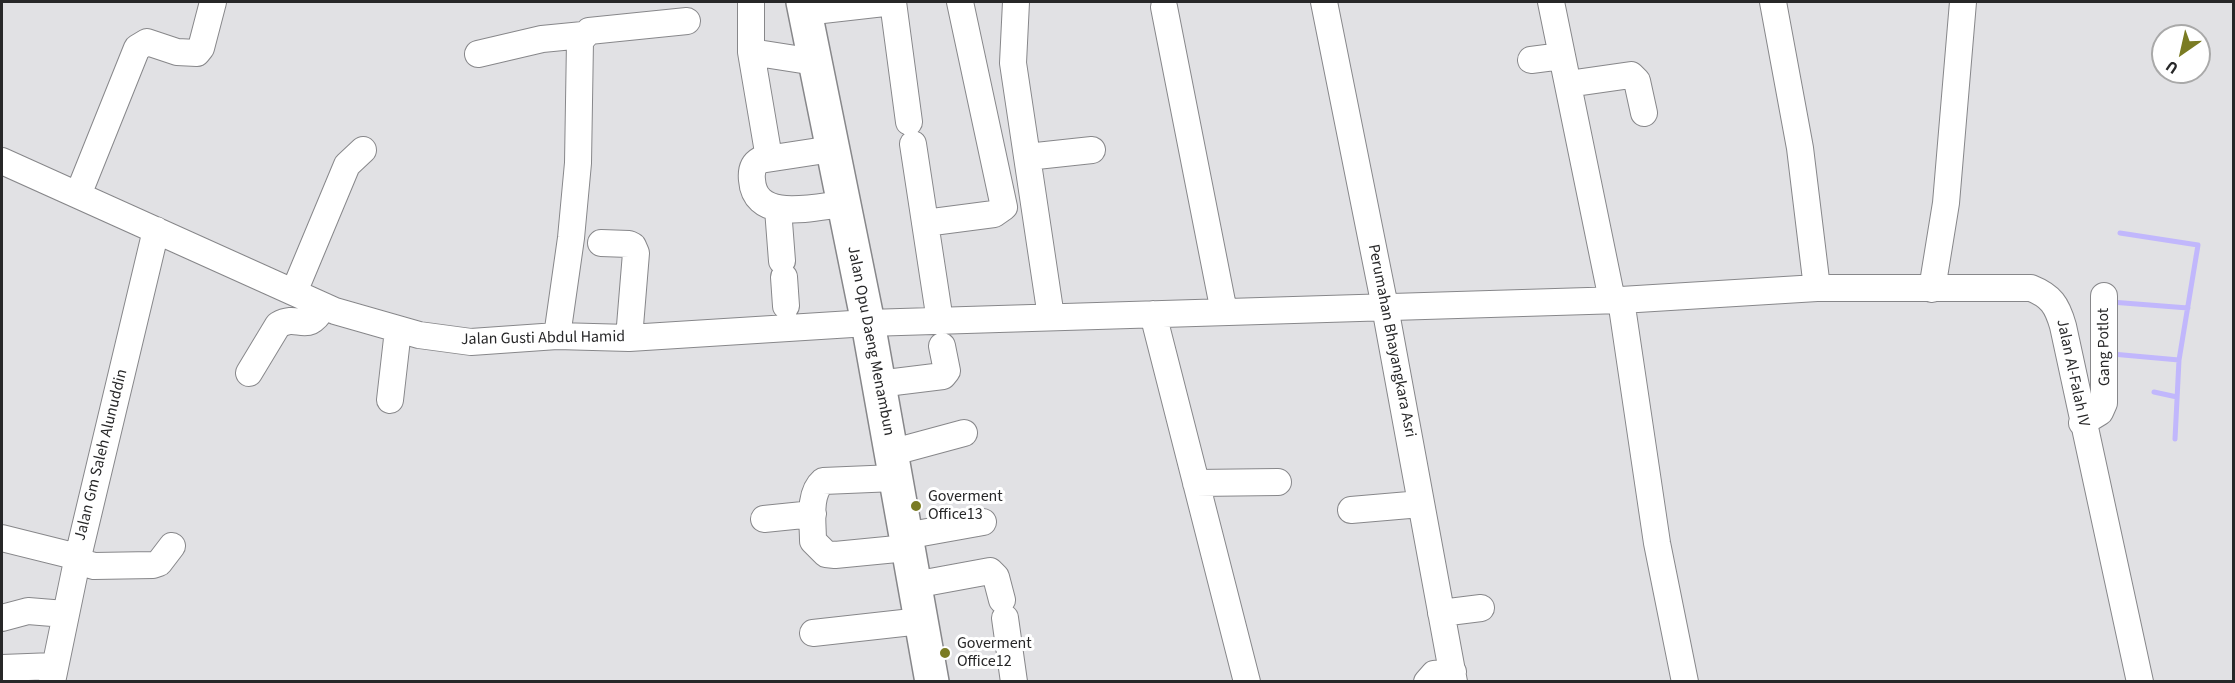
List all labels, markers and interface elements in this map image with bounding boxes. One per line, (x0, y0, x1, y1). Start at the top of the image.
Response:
north arrow (2151, 24, 2211, 84)
text: U (2161, 55, 2183, 79)
street label: Perumahan Bhayangkara Asri (1363, 243, 1419, 439)
street label: Jalan Opu Daeng Menambun (842, 244, 898, 438)
street label: Gang Potlot (2095, 308, 2115, 386)
street label: Jalan Al-Falah IV (2051, 317, 2093, 429)
street label: Jalan Gusti Abdul Hamid (461, 328, 625, 350)
street label: Jalan Gm Saleh Alunuddin (71, 367, 133, 543)
place label: Goverment Office13 (928, 487, 1003, 525)
marker: Goverment Office13 (909, 499, 923, 513)
place label: Goverment Office12 (957, 634, 1032, 672)
marker: Goverment Office12 (938, 646, 952, 660)

